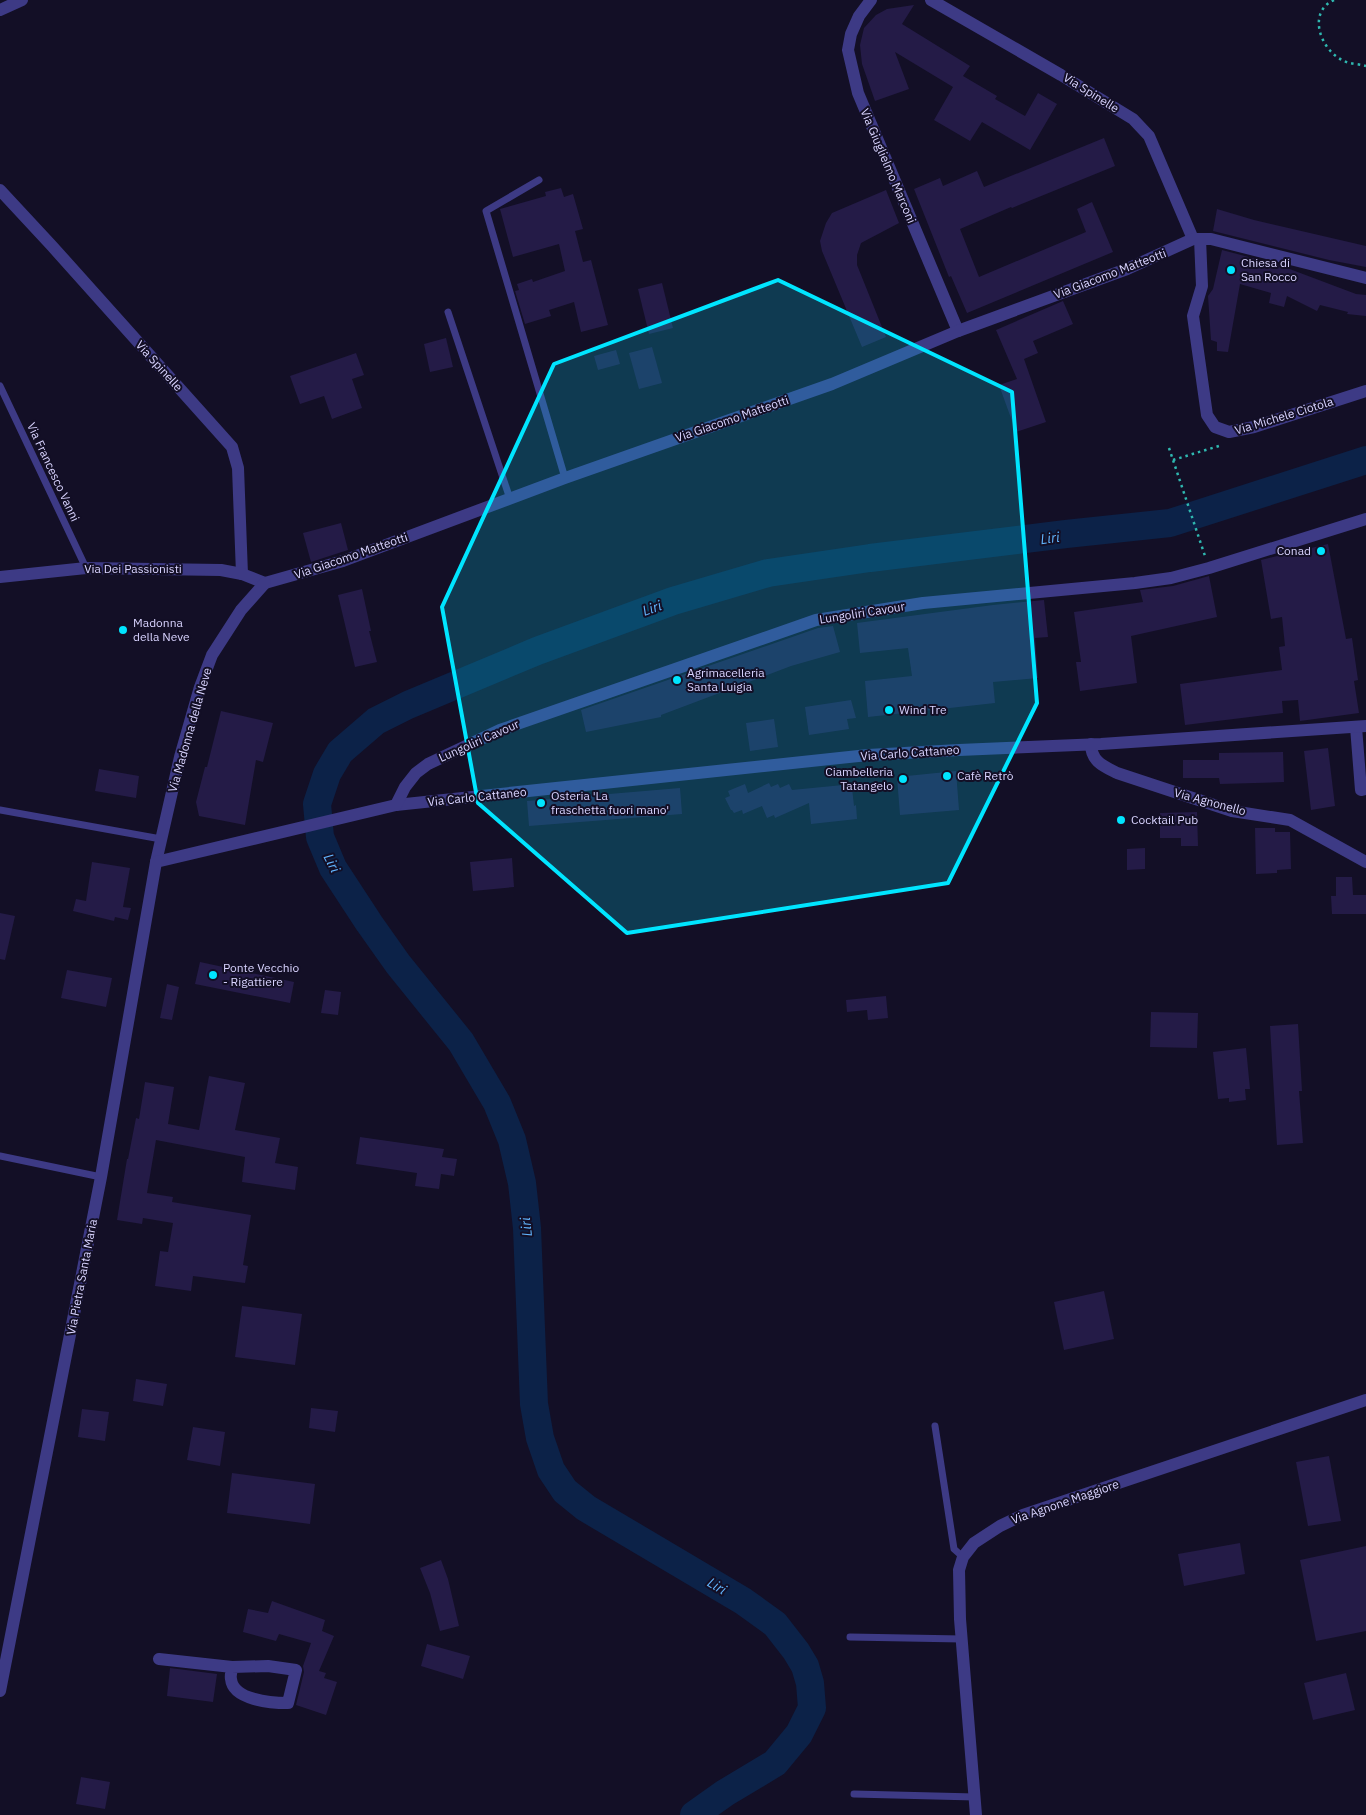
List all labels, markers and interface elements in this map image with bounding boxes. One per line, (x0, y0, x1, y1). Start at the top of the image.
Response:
street label: Via Spinelle (1061, 70, 1122, 116)
street label: Via Giuglielmo Marconi (857, 106, 919, 225)
street label: Via Giacomo Matteotti (1052, 245, 1168, 302)
place label: Chiesa di San Rocco (1241, 255, 1297, 284)
marker: Chiesa di San Rocco (1225, 264, 1237, 276)
street label: Via Spinelle (133, 337, 186, 394)
street label: Via Giacomo Matteotti (673, 392, 791, 445)
street label: Via Michele Ciotola (1233, 393, 1335, 438)
street label: Via Francesco Vanni (24, 420, 83, 524)
water label: Liri (1039, 528, 1061, 548)
street label: Via Giacomo Matteotti (292, 529, 410, 582)
place label: Conad (1277, 543, 1311, 558)
marker: Conad (1315, 545, 1327, 557)
street label: Via Dei Passionisti (84, 561, 182, 576)
water label: Liri (640, 596, 664, 620)
street label: Lungoliri Cavour (818, 598, 906, 627)
place label: Madonna della Neve (133, 615, 190, 644)
marker: Madonna della Neve (117, 624, 129, 636)
street label: Via Madonna della Neve (165, 665, 215, 794)
place label: Agrimacelleria Santa Luigia (687, 665, 765, 694)
marker: Agrimacelleria Santa Luigia (671, 674, 683, 686)
place label: Wind Tre (899, 702, 947, 717)
marker: Wind Tre (883, 704, 895, 716)
street label: Lungoliri Cavour (436, 716, 522, 765)
street label: Via Carlo Cattaneo (860, 742, 960, 763)
place label: Ciambelleria Tatangelo (825, 764, 894, 793)
place label: Cafè Retrò (957, 768, 1014, 783)
marker: Cafè Retrò (941, 770, 953, 782)
marker: Ciambelleria Tatangelo (897, 773, 909, 785)
street label: Via Carlo Cattaneo (427, 784, 527, 809)
street label: Via Agnonello (1173, 785, 1248, 818)
place label: Osteria 'La fraschetta fuori mano' (551, 788, 669, 817)
marker: Osteria 'La fraschetta fuori mano' (535, 797, 547, 809)
place label: Cocktail Pub (1131, 812, 1198, 827)
marker: Cocktail Pub (1115, 814, 1127, 826)
water label: Liri (320, 850, 345, 876)
place label: Ponte Vecchio - Rigattiere (223, 960, 300, 989)
marker: Ponte Vecchio - Rigattiere (207, 969, 219, 981)
water label: Liri (516, 1216, 536, 1238)
street label: Via Pietra Santa Maria (63, 1217, 100, 1336)
street label: Via Agnone Maggiore (1009, 1476, 1121, 1527)
water label: Liri (704, 1573, 730, 1599)

